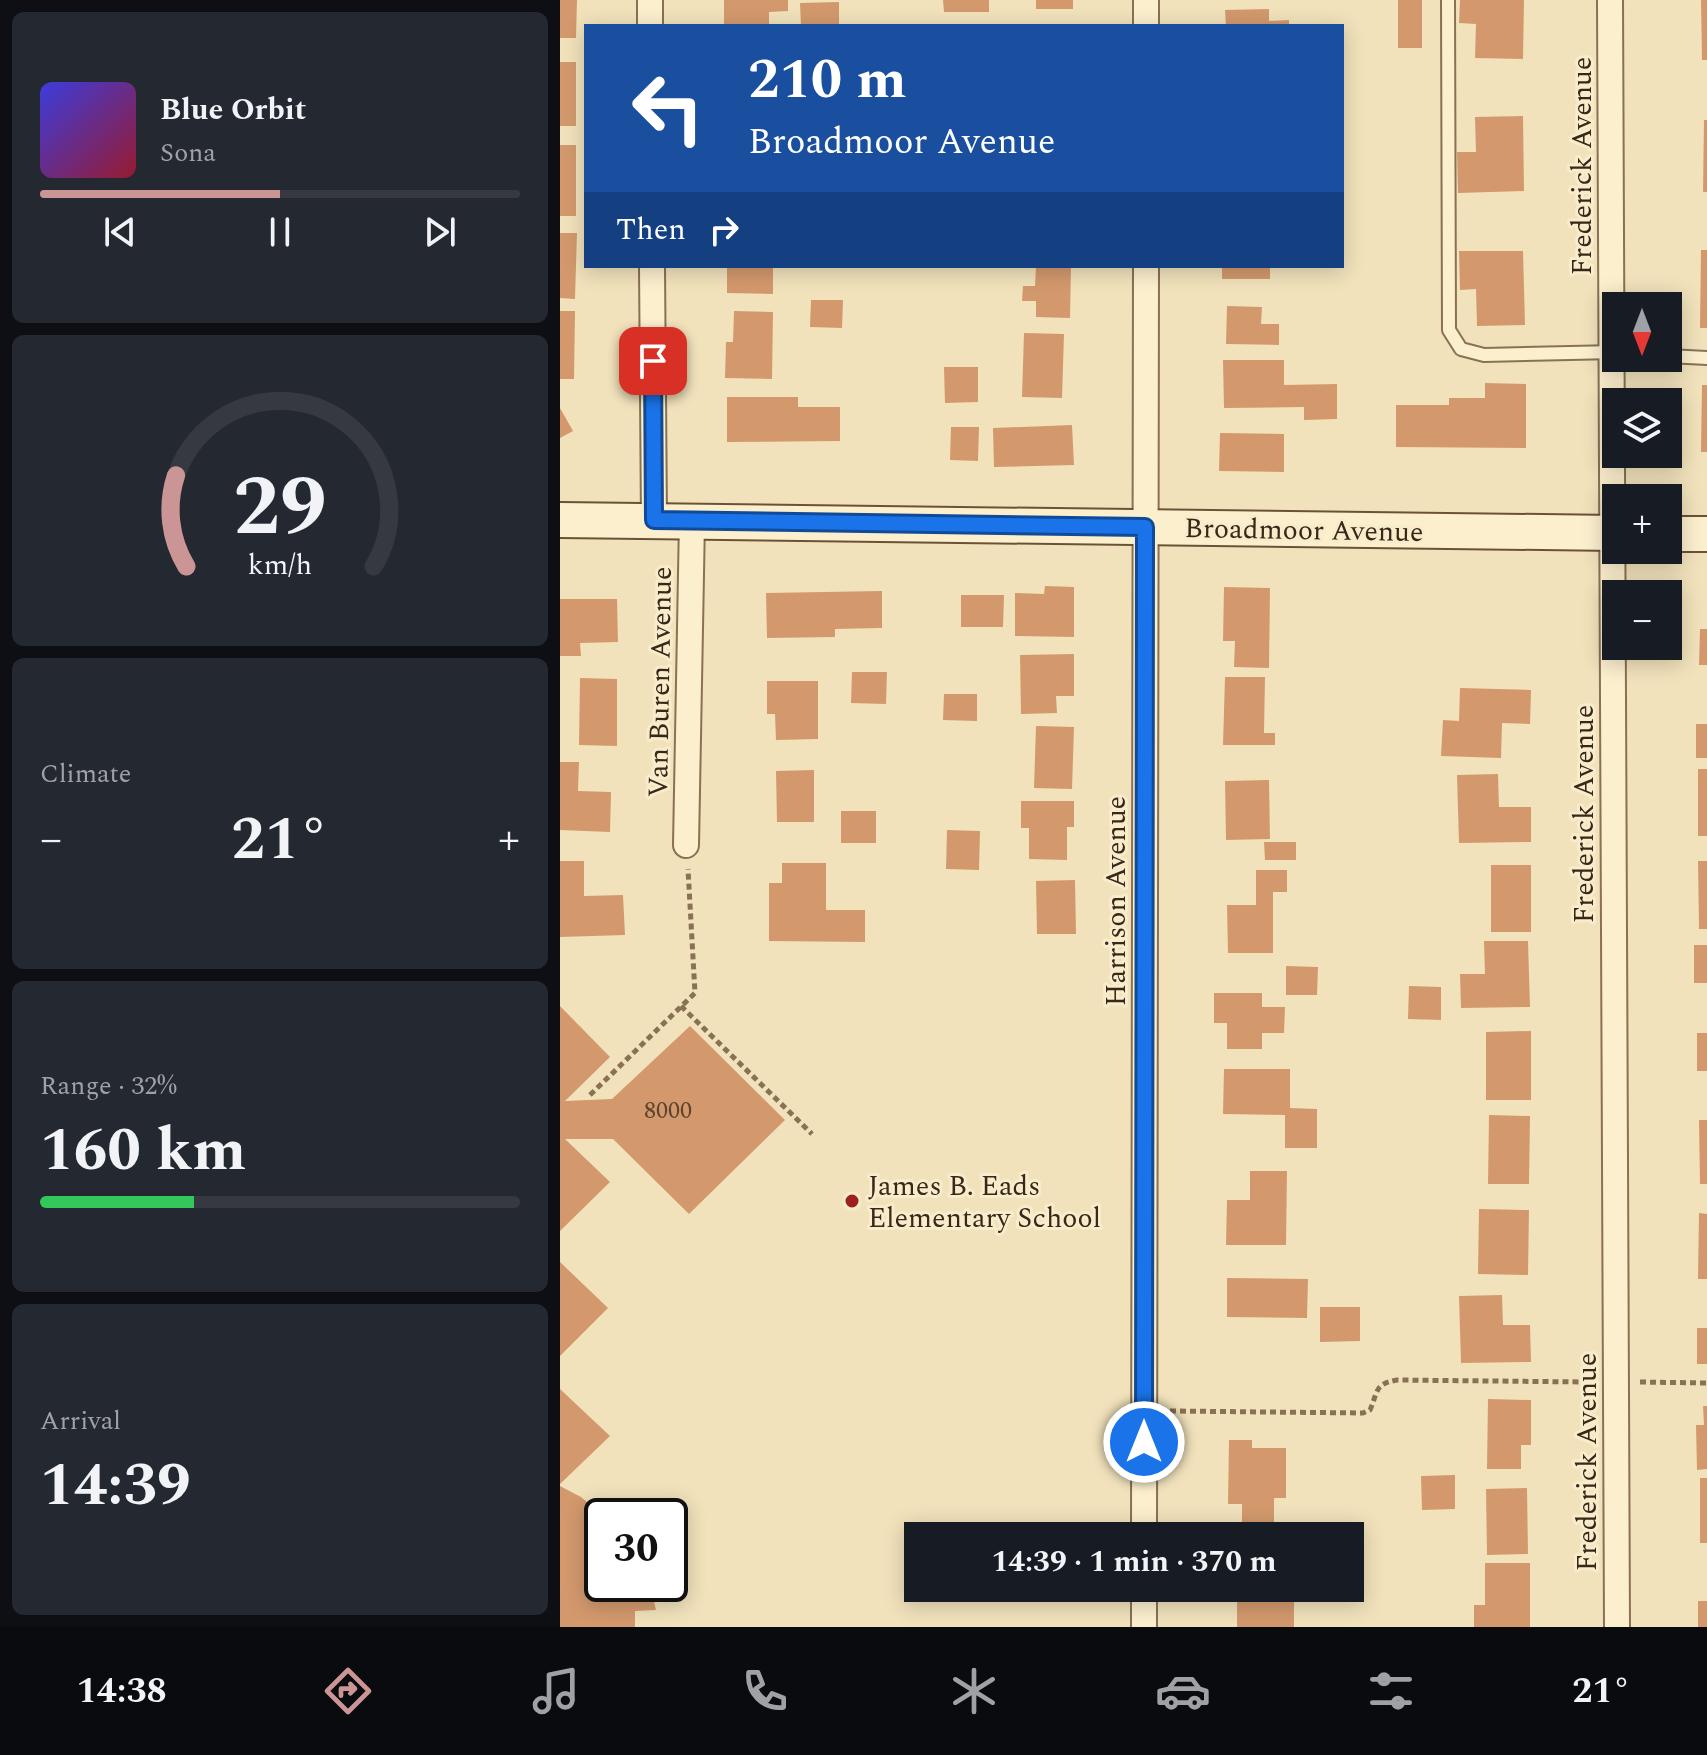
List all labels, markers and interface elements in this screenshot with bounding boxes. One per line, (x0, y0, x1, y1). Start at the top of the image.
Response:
text: 210 m (748, 38, 907, 123)
icon: left (616, 56, 720, 160)
street label: Frederick Avenue (1561, 57, 1604, 275)
text: Blue Orbit (160, 87, 306, 133)
text: Broadmoor Avenue (748, 115, 1055, 170)
text: Sona (160, 133, 216, 173)
text: Then (616, 207, 686, 253)
icon: right (702, 208, 746, 252)
icon: previous (98, 210, 142, 254)
icon: pause (258, 210, 302, 254)
icon: next (418, 210, 462, 254)
north arrow (1602, 292, 1682, 372)
map controls (1602, 292, 1682, 660)
pin (619, 327, 687, 395)
icon: arrive (631, 339, 675, 383)
button: layers (1602, 388, 1682, 468)
text: 29 (233, 444, 327, 571)
button: + (1602, 484, 1682, 564)
street label: Broadmoor Avenue (1184, 507, 1424, 554)
text: km/h (248, 544, 312, 587)
street label: Van Buren Avenue (637, 566, 684, 798)
button: − (1602, 580, 1682, 660)
street label: Frederick Avenue (1563, 705, 1606, 923)
text: Climate (40, 754, 131, 794)
text: 21° (231, 794, 329, 886)
street label: Harrison Avenue (1095, 796, 1138, 1006)
text: − (40, 806, 62, 873)
text: + (498, 806, 520, 873)
text: Range · 32% (40, 1066, 177, 1106)
house number: 8000 (644, 1093, 692, 1129)
text: 160 km (40, 1105, 246, 1197)
place label: James B. Eads Elementary School (868, 1165, 1101, 1240)
marker: James B. Eads Elementary School (843, 1192, 861, 1210)
street label: Frederick Avenue (1566, 1353, 1609, 1571)
position arrow (1102, 1400, 1186, 1484)
text: Arrival (40, 1401, 121, 1441)
text: 14:39 (40, 1440, 191, 1532)
speed limit sign: 30 (584, 1498, 688, 1602)
text: 14:39 · 1 min · 370 m (991, 1539, 1277, 1585)
icon: directions (320, 1663, 376, 1719)
icon: music (528, 1663, 584, 1719)
icon: phone (737, 1663, 793, 1719)
icon: climate (946, 1663, 1002, 1719)
icon: car (1155, 1663, 1211, 1719)
icon: filters (1363, 1663, 1419, 1719)
text: 14:38 (76, 1664, 167, 1719)
text: 21° (1572, 1664, 1631, 1719)

